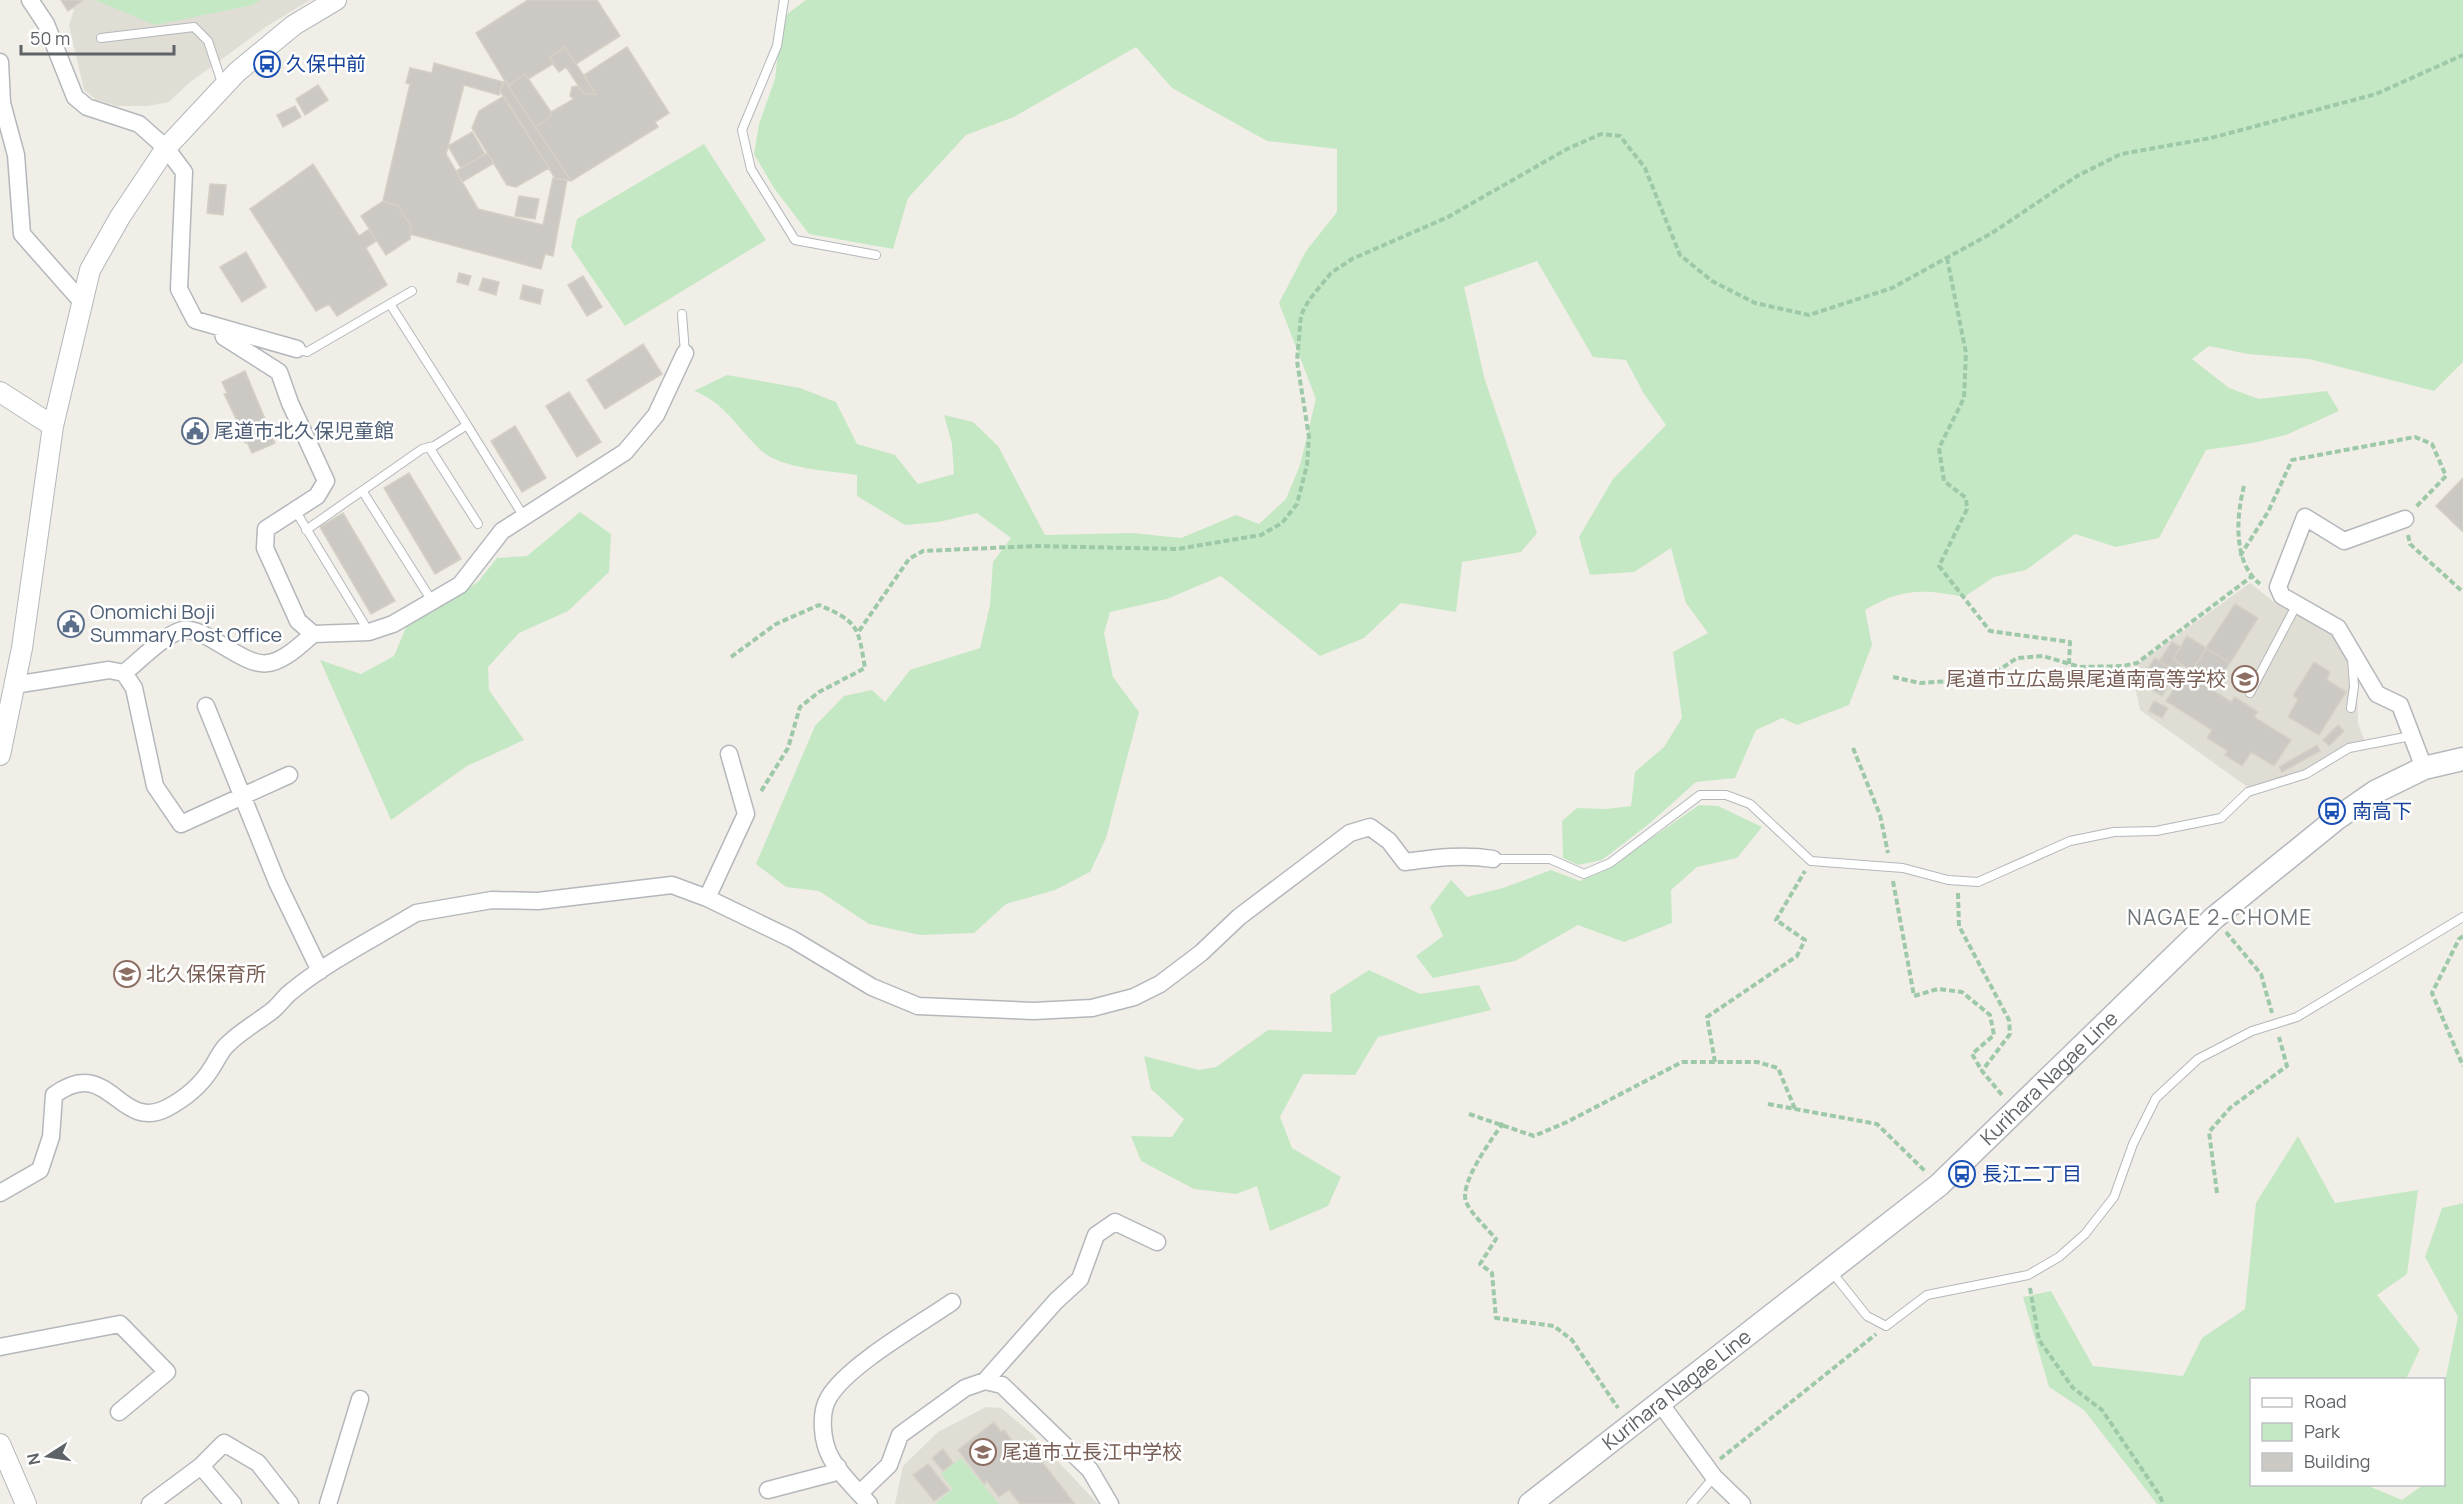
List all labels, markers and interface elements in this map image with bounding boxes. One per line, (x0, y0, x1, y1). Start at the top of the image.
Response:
scale bar (21, 18, 174, 56)
text: 50 m (30, 26, 70, 50)
bus stop icon: 久保中前 (252, 49, 282, 79)
place label: 久保中前 (286, 50, 366, 77)
public building icon: 尾道市北久保児童館 (180, 416, 210, 446)
place label: 尾道市北久保児童館 (214, 417, 394, 444)
place label: Onomichi Boji Summary Post Office (90, 598, 282, 648)
public building icon: Onomichi Boji Summary Post Office (56, 609, 86, 639)
school or university icon: 尾道市立広島県尾道南高等学校 (2230, 664, 2260, 694)
place label: 尾道市立広島県尾道南高等学校 (1946, 665, 2226, 692)
bus stop icon: 南高下 (2317, 796, 2347, 826)
place label: 南高下 (2352, 797, 2412, 824)
district label: NAGAE 2-CHOME (2127, 903, 2313, 931)
school or university icon: 北久保保育所 (112, 959, 142, 989)
place label: 北久保保育所 (146, 960, 266, 987)
street label: Kurihara Nagae Line (1974, 1005, 2123, 1151)
bus stop icon: 長江二丁目 (1947, 1159, 1977, 1189)
place label: 長江二丁目 (1982, 1160, 2082, 1187)
street label: Kurihara Nagae Line (1596, 1323, 1756, 1456)
legend (2250, 1378, 2445, 1486)
text: Road (2304, 1389, 2347, 1413)
text: Park (2304, 1419, 2341, 1443)
north arrow (18, 1426, 78, 1486)
school or university icon: 尾道市立長江中学校 (968, 1437, 998, 1467)
place label: 尾道市立長江中学校 (1002, 1438, 1182, 1465)
text: Building (2304, 1449, 2370, 1473)
text: N (21, 1451, 45, 1467)

